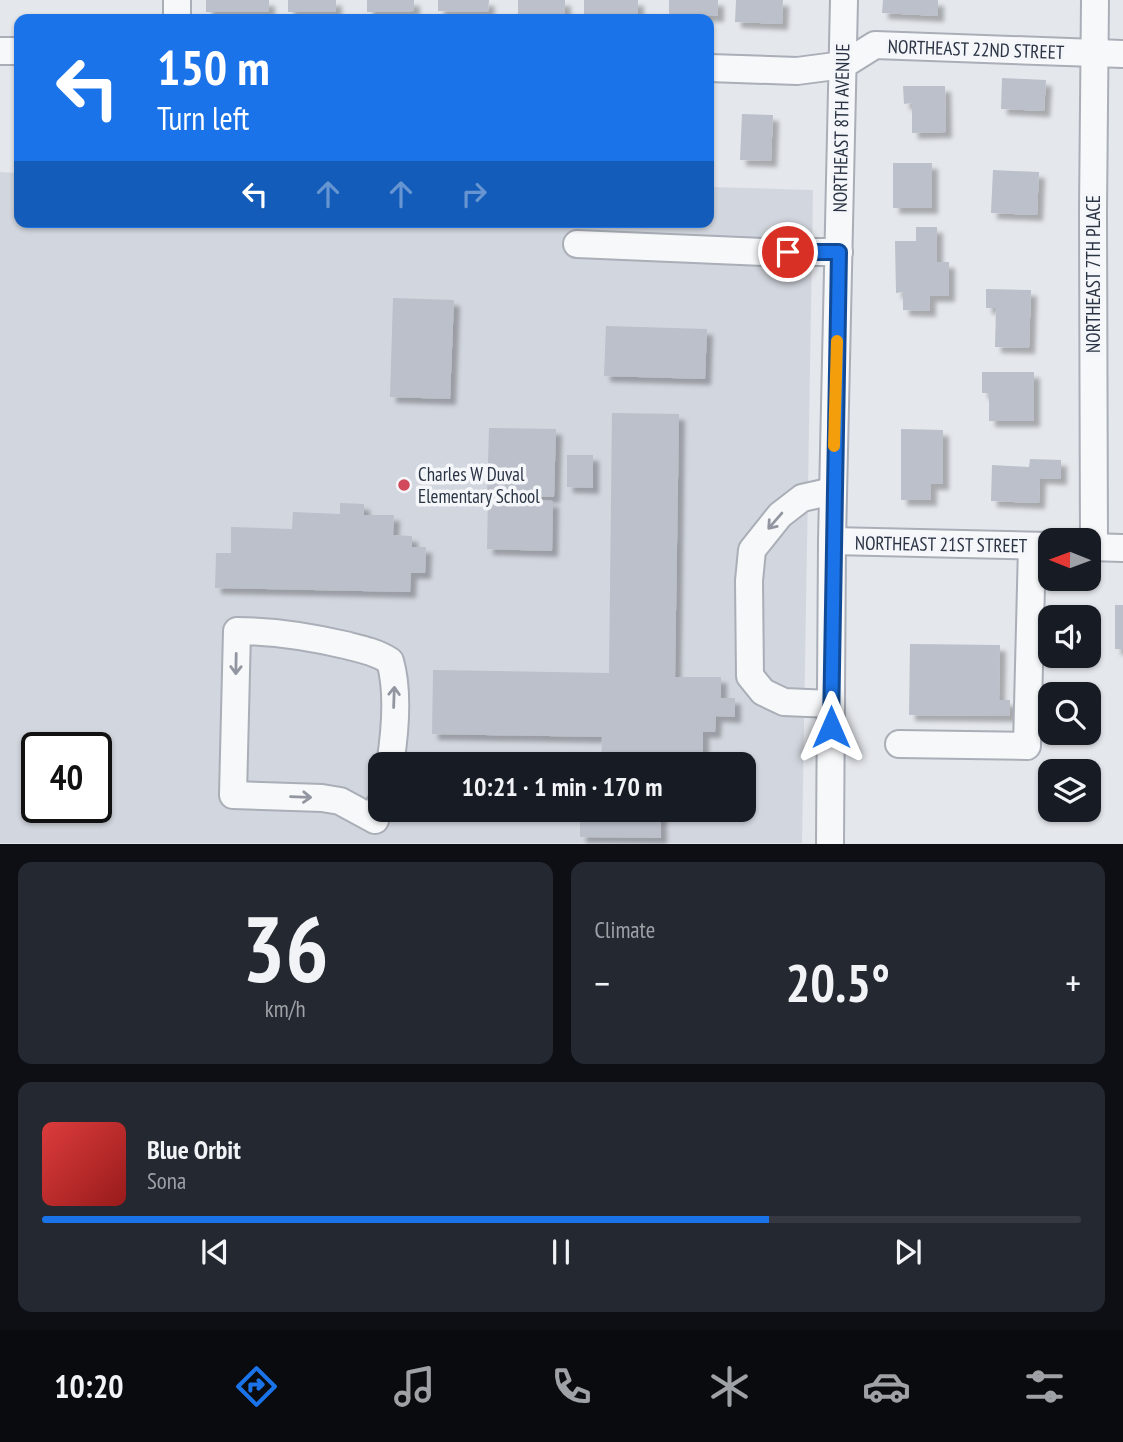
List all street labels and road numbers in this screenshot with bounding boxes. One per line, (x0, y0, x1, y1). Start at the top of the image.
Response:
street label: NORTHEAST 22ND STREET (887, 34, 1065, 64)
street label: NORTHEAST 8TH AVENUE (828, 43, 854, 213)
street label: NORTHEAST 7TH PLACE (1081, 195, 1105, 353)
street label: NORTHEAST 21ST STREET (855, 530, 1028, 558)

